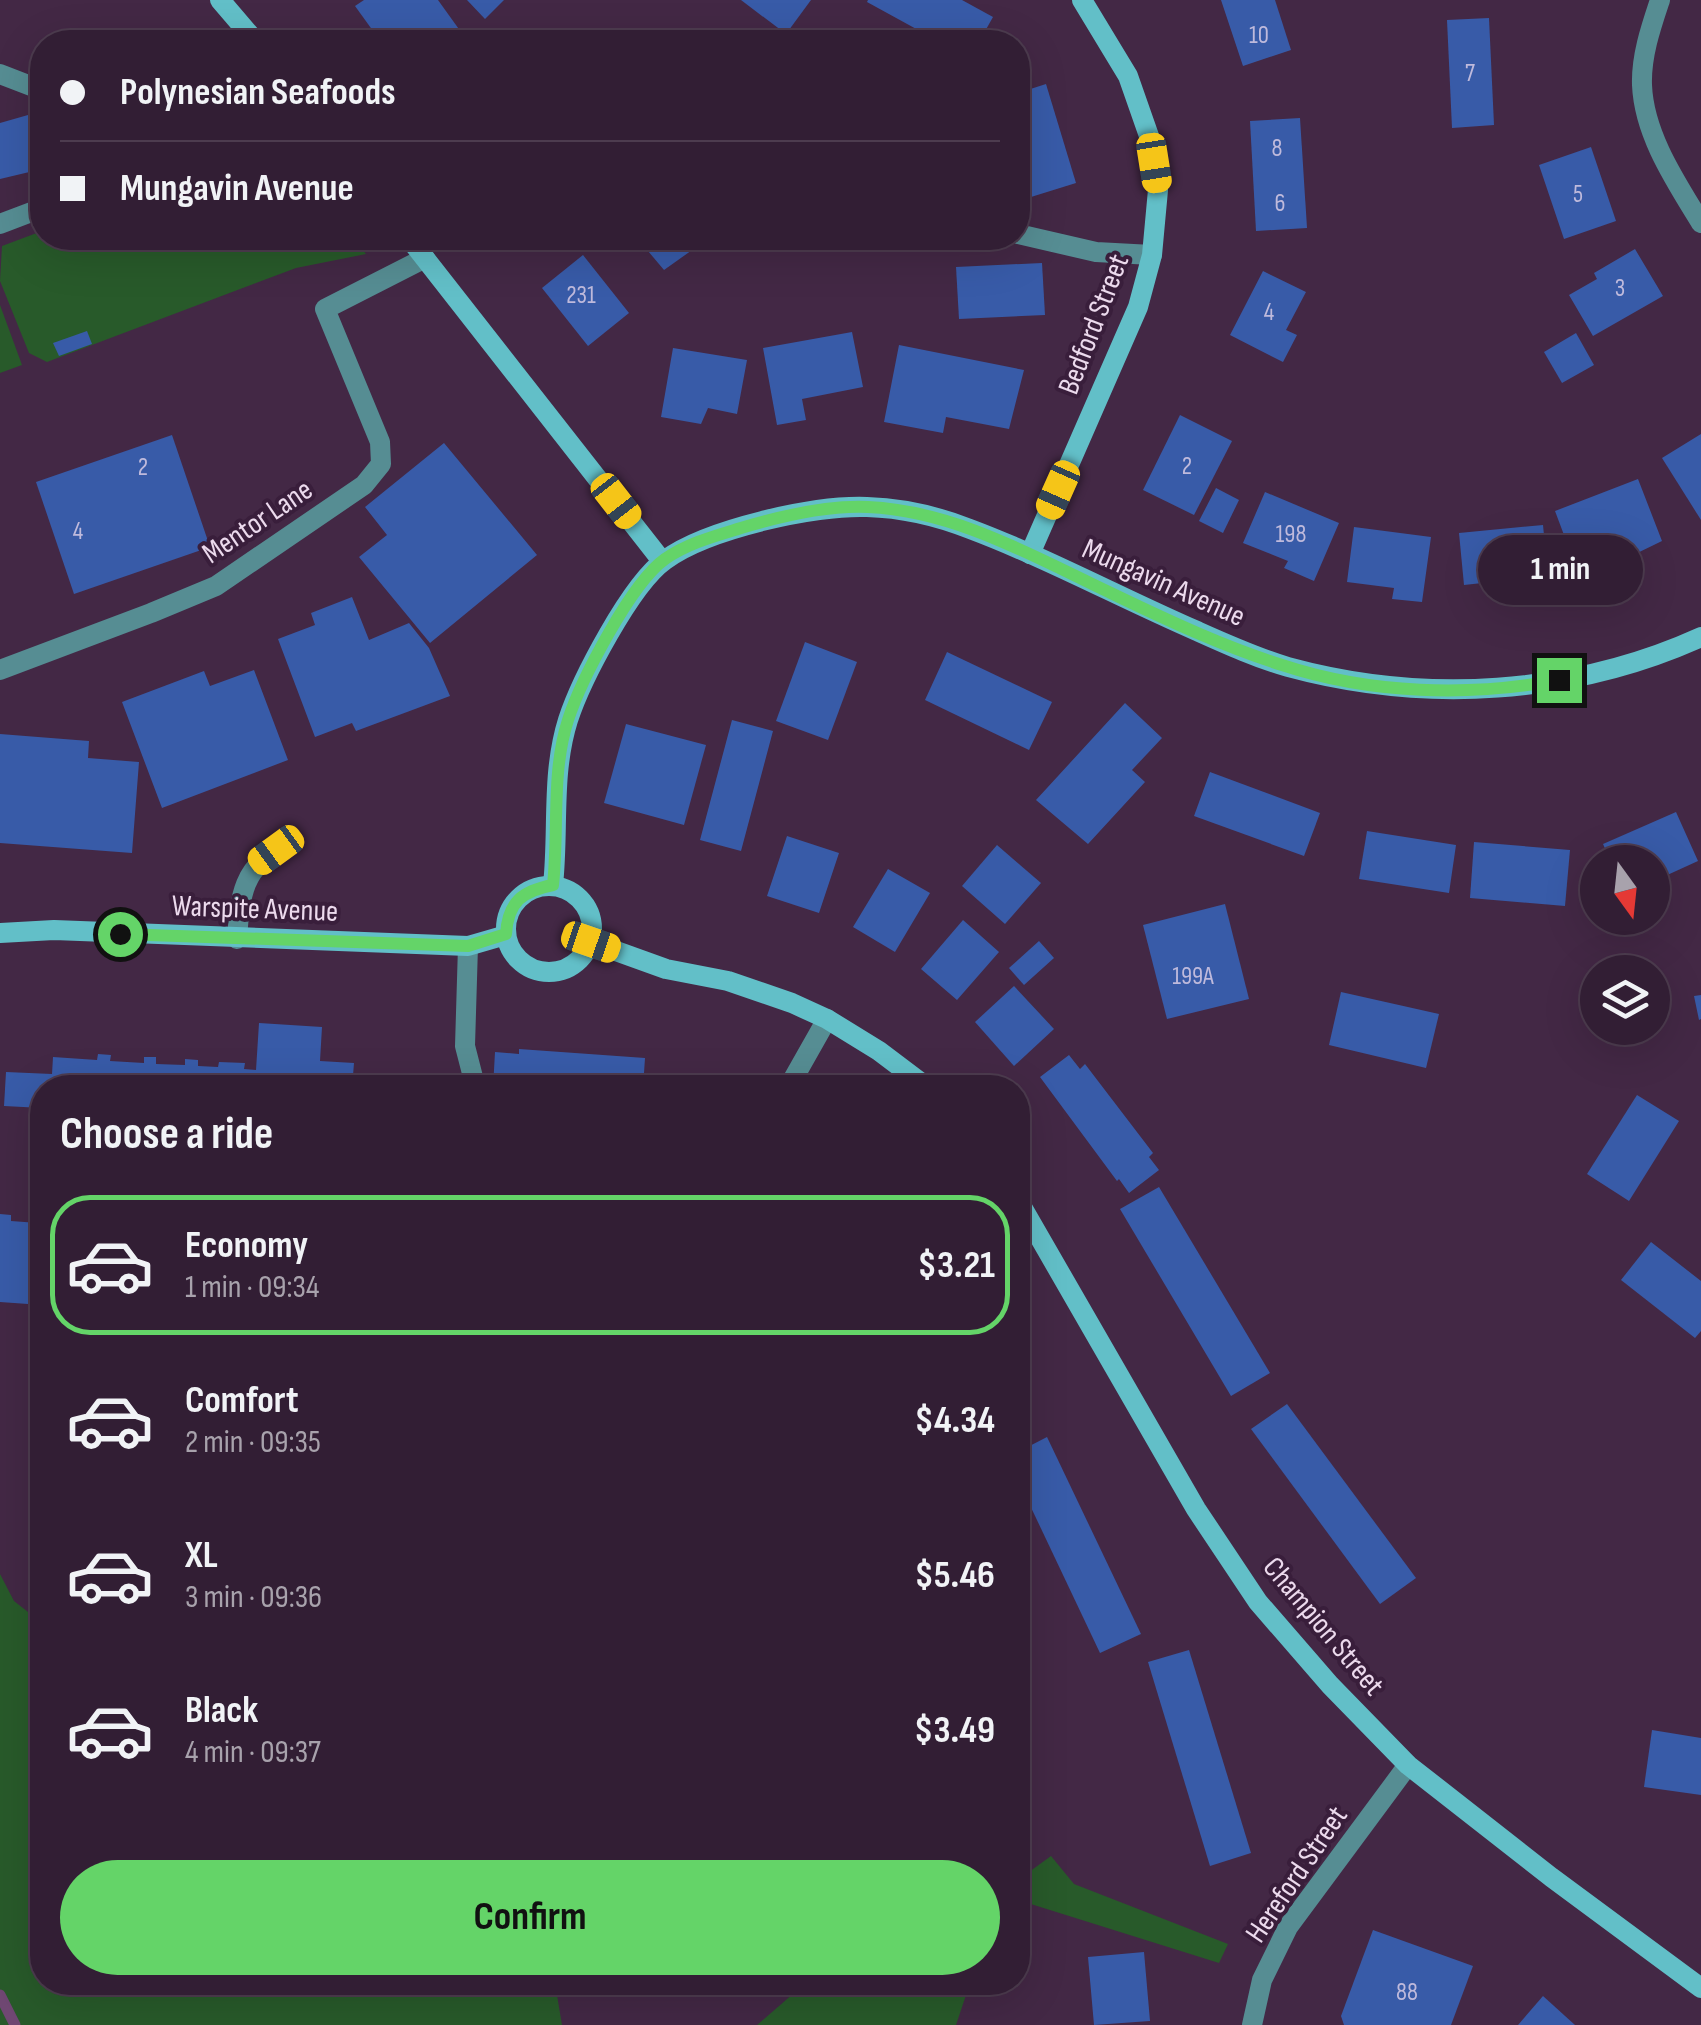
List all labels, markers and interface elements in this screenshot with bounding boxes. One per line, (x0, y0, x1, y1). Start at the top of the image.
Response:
house number: 10 (1249, 20, 1269, 51)
house number: 7 (1465, 58, 1475, 89)
text: Polynesian Seafoods (120, 70, 396, 115)
car (1134, 131, 1174, 195)
house number: 8 (1272, 133, 1282, 164)
text: Mungavin Avenue (120, 166, 354, 211)
house number: 5 (1573, 179, 1583, 210)
house number: 6 (1275, 188, 1285, 219)
street label: Bedford Street (1051, 249, 1137, 399)
house number: 3 (1615, 273, 1625, 304)
house number: 231 (566, 280, 596, 311)
house number: 4 (1264, 297, 1274, 328)
house number: 2 (1182, 451, 1192, 482)
house number: 2 (138, 452, 148, 483)
car (1032, 456, 1084, 524)
car (586, 468, 646, 534)
street label: Mentor Lane (196, 472, 320, 572)
house number: 4 (73, 516, 83, 547)
house number: 198 (1276, 519, 1306, 550)
street label: Mungavin Avenue (1077, 531, 1251, 635)
callout: 1 min (1476, 535, 1642, 605)
text: 1 min (1531, 550, 1590, 589)
route end (1537, 658, 1582, 703)
car (243, 820, 309, 880)
north arrow (1580, 845, 1670, 935)
map controls (1580, 845, 1670, 1045)
street label: Warspite Avenue (171, 888, 339, 930)
route start (98, 912, 143, 957)
car (558, 918, 624, 966)
button: layers (1580, 955, 1670, 1045)
house number: 199A (1172, 961, 1214, 992)
text: Choose a ride (60, 1107, 273, 1162)
icon: car (65, 1220, 155, 1310)
text: Economy (185, 1223, 308, 1268)
text: $3.21 (918, 1243, 995, 1288)
text: 1 min · 09:34 (185, 1268, 319, 1307)
icon: car (65, 1375, 155, 1465)
text: Comfort (185, 1378, 299, 1423)
text: $4.34 (914, 1398, 995, 1443)
text: 2 min · 09:35 (185, 1423, 321, 1462)
icon: car (65, 1530, 155, 1620)
text: XL (185, 1533, 218, 1578)
street label: Champion Street (1255, 1550, 1392, 1703)
text: $5.46 (915, 1553, 995, 1598)
text: 3 min · 09:36 (185, 1578, 322, 1617)
icon: car (65, 1685, 155, 1775)
text: Black (185, 1688, 258, 1733)
text: $3.49 (914, 1708, 995, 1753)
text: 4 min · 09:37 (185, 1733, 321, 1772)
street label: Hereford Street (1238, 1800, 1356, 1950)
button: Confirm (60, 1860, 1000, 1975)
house number: 88 (1396, 1977, 1418, 2008)

